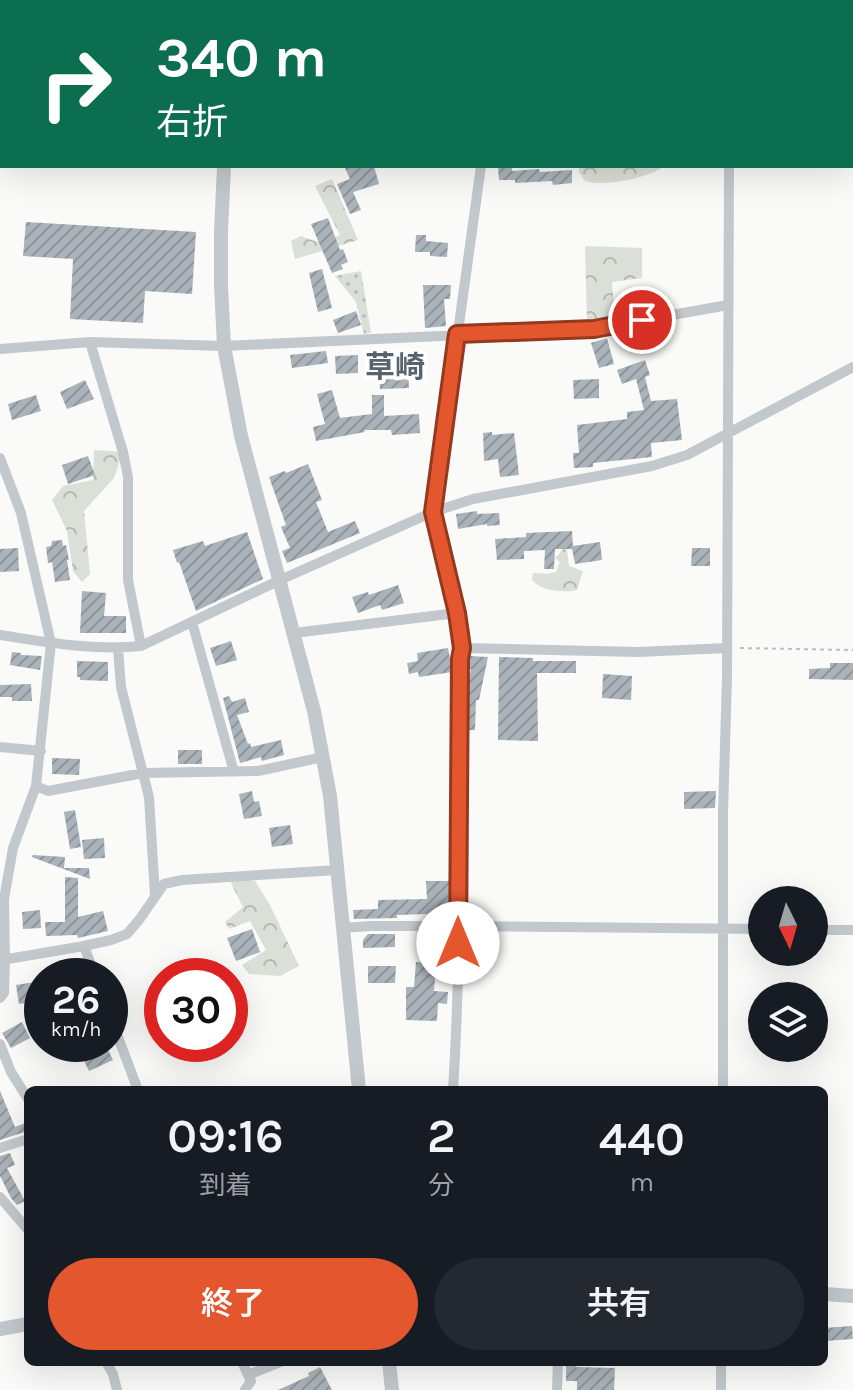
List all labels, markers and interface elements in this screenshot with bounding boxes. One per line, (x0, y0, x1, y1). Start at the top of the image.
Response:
text: 340 m (156, 25, 327, 90)
icon: right (24, 32, 128, 136)
text: 右折 (156, 101, 228, 143)
pin (608, 286, 676, 354)
icon: arrive (620, 298, 664, 342)
district label: 草崎 (365, 349, 425, 385)
north arrow (748, 886, 828, 966)
map controls (748, 886, 828, 1062)
position arrow (416, 901, 500, 985)
speed limit sign: 30 (144, 958, 248, 1062)
text: 26 (52, 976, 100, 1023)
button: layers (748, 982, 828, 1062)
text: km/h (51, 1018, 101, 1041)
text: 09:16 (167, 1108, 284, 1164)
text: 2 (427, 1108, 456, 1164)
text: 440 (599, 1111, 685, 1167)
text: m (630, 1167, 654, 1198)
text: 到着 (199, 1170, 251, 1201)
text: 分 (428, 1170, 454, 1201)
button: 終了 (48, 1258, 418, 1350)
button: 共有 (434, 1258, 804, 1350)

